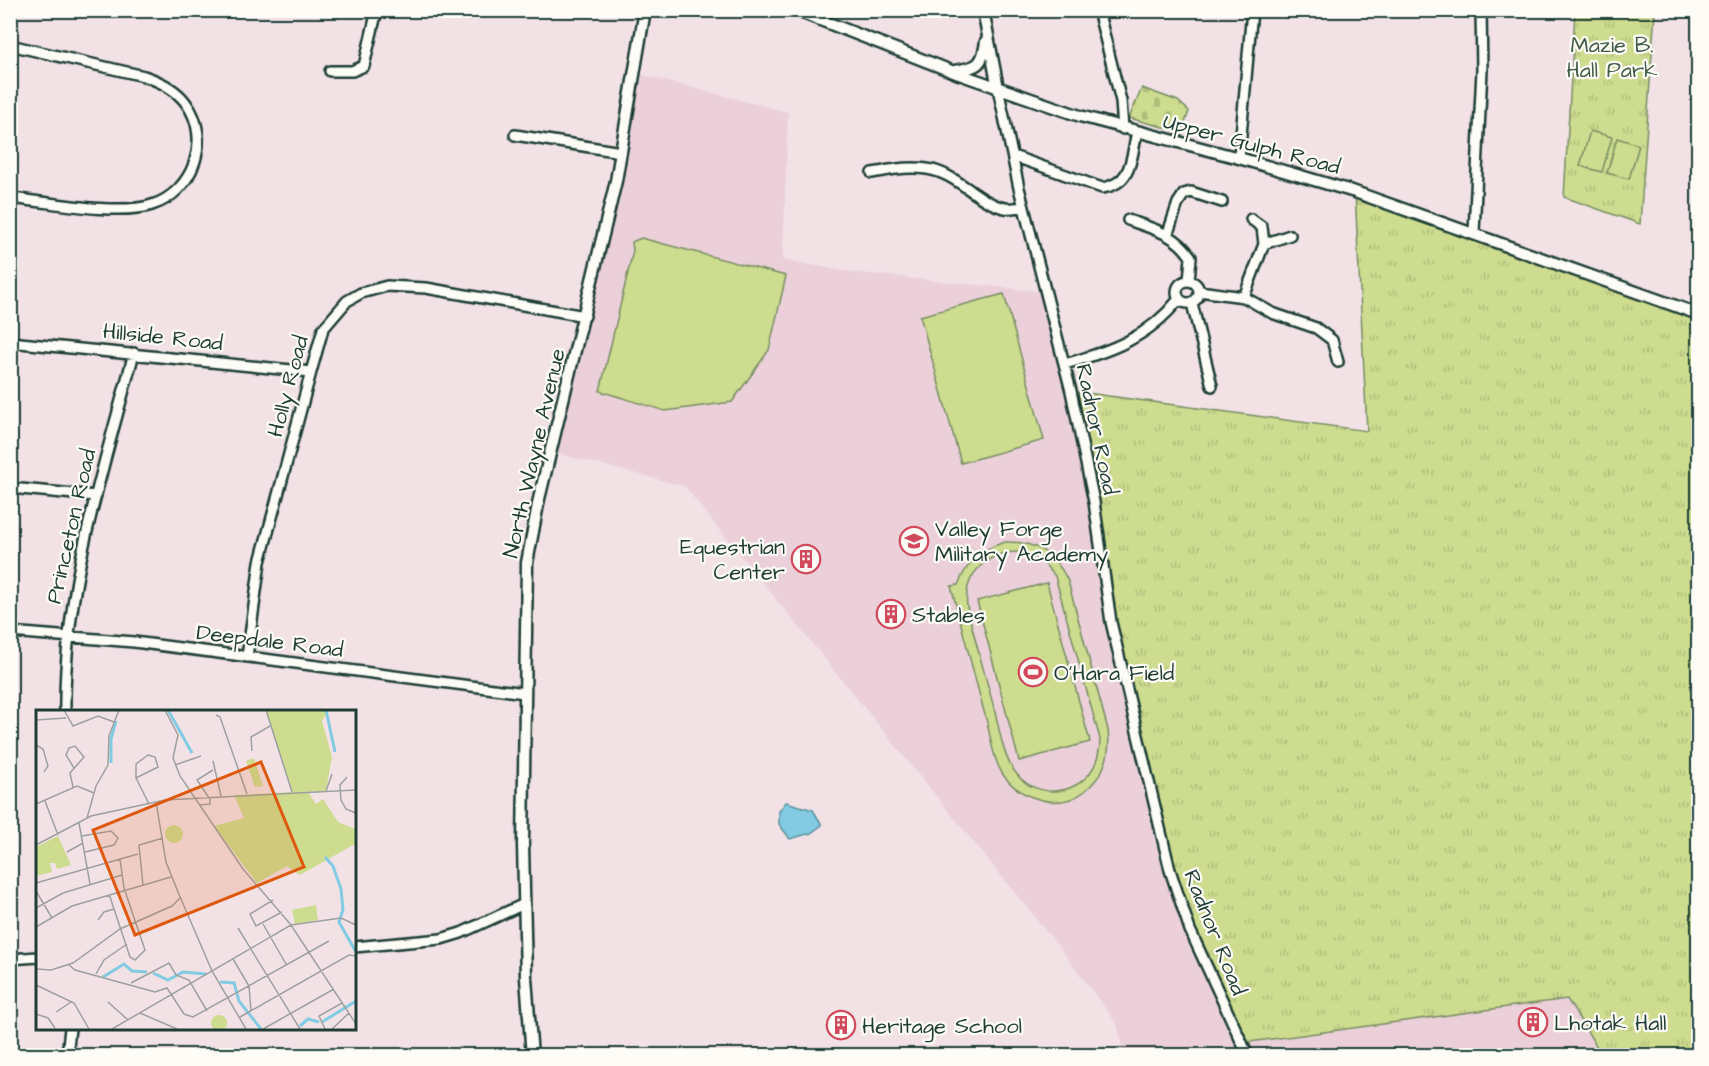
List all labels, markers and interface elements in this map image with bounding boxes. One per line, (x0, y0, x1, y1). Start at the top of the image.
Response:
park label: Mazie B. Hall Park (1566, 30, 1658, 86)
street label: Upper Gulph Road (1160, 106, 1344, 183)
street label: Hillside Road (101, 316, 224, 359)
street label: Holly Road (260, 332, 318, 441)
street label: North Wayne Avenue (495, 345, 575, 561)
street label: Radnor Road (1068, 361, 1126, 498)
street label: Princeton Road (39, 446, 104, 607)
place label: Valley Forge Military Academy (935, 514, 1108, 571)
school or university icon: Valley Forge Military Academy (898, 525, 930, 557)
place label: Equestrian Center (680, 532, 785, 588)
building icon: Equestrian Center (790, 543, 822, 575)
building icon: Stables (875, 598, 907, 630)
place label: Stables (912, 600, 985, 631)
street label: Deepdale Road (195, 617, 345, 666)
sports icon: O’Hara Field (1017, 656, 1049, 688)
place label: O’Hara Field (1054, 658, 1174, 689)
inset map (36, 710, 356, 1030)
street label: Radnor Road (1175, 865, 1254, 1000)
building icon: Lhotak Hall (1517, 1006, 1549, 1038)
place label: Lhotak Hall (1554, 1008, 1666, 1039)
building icon: Heritage School (825, 1009, 857, 1041)
place label: Heritage School (862, 1011, 1022, 1043)

